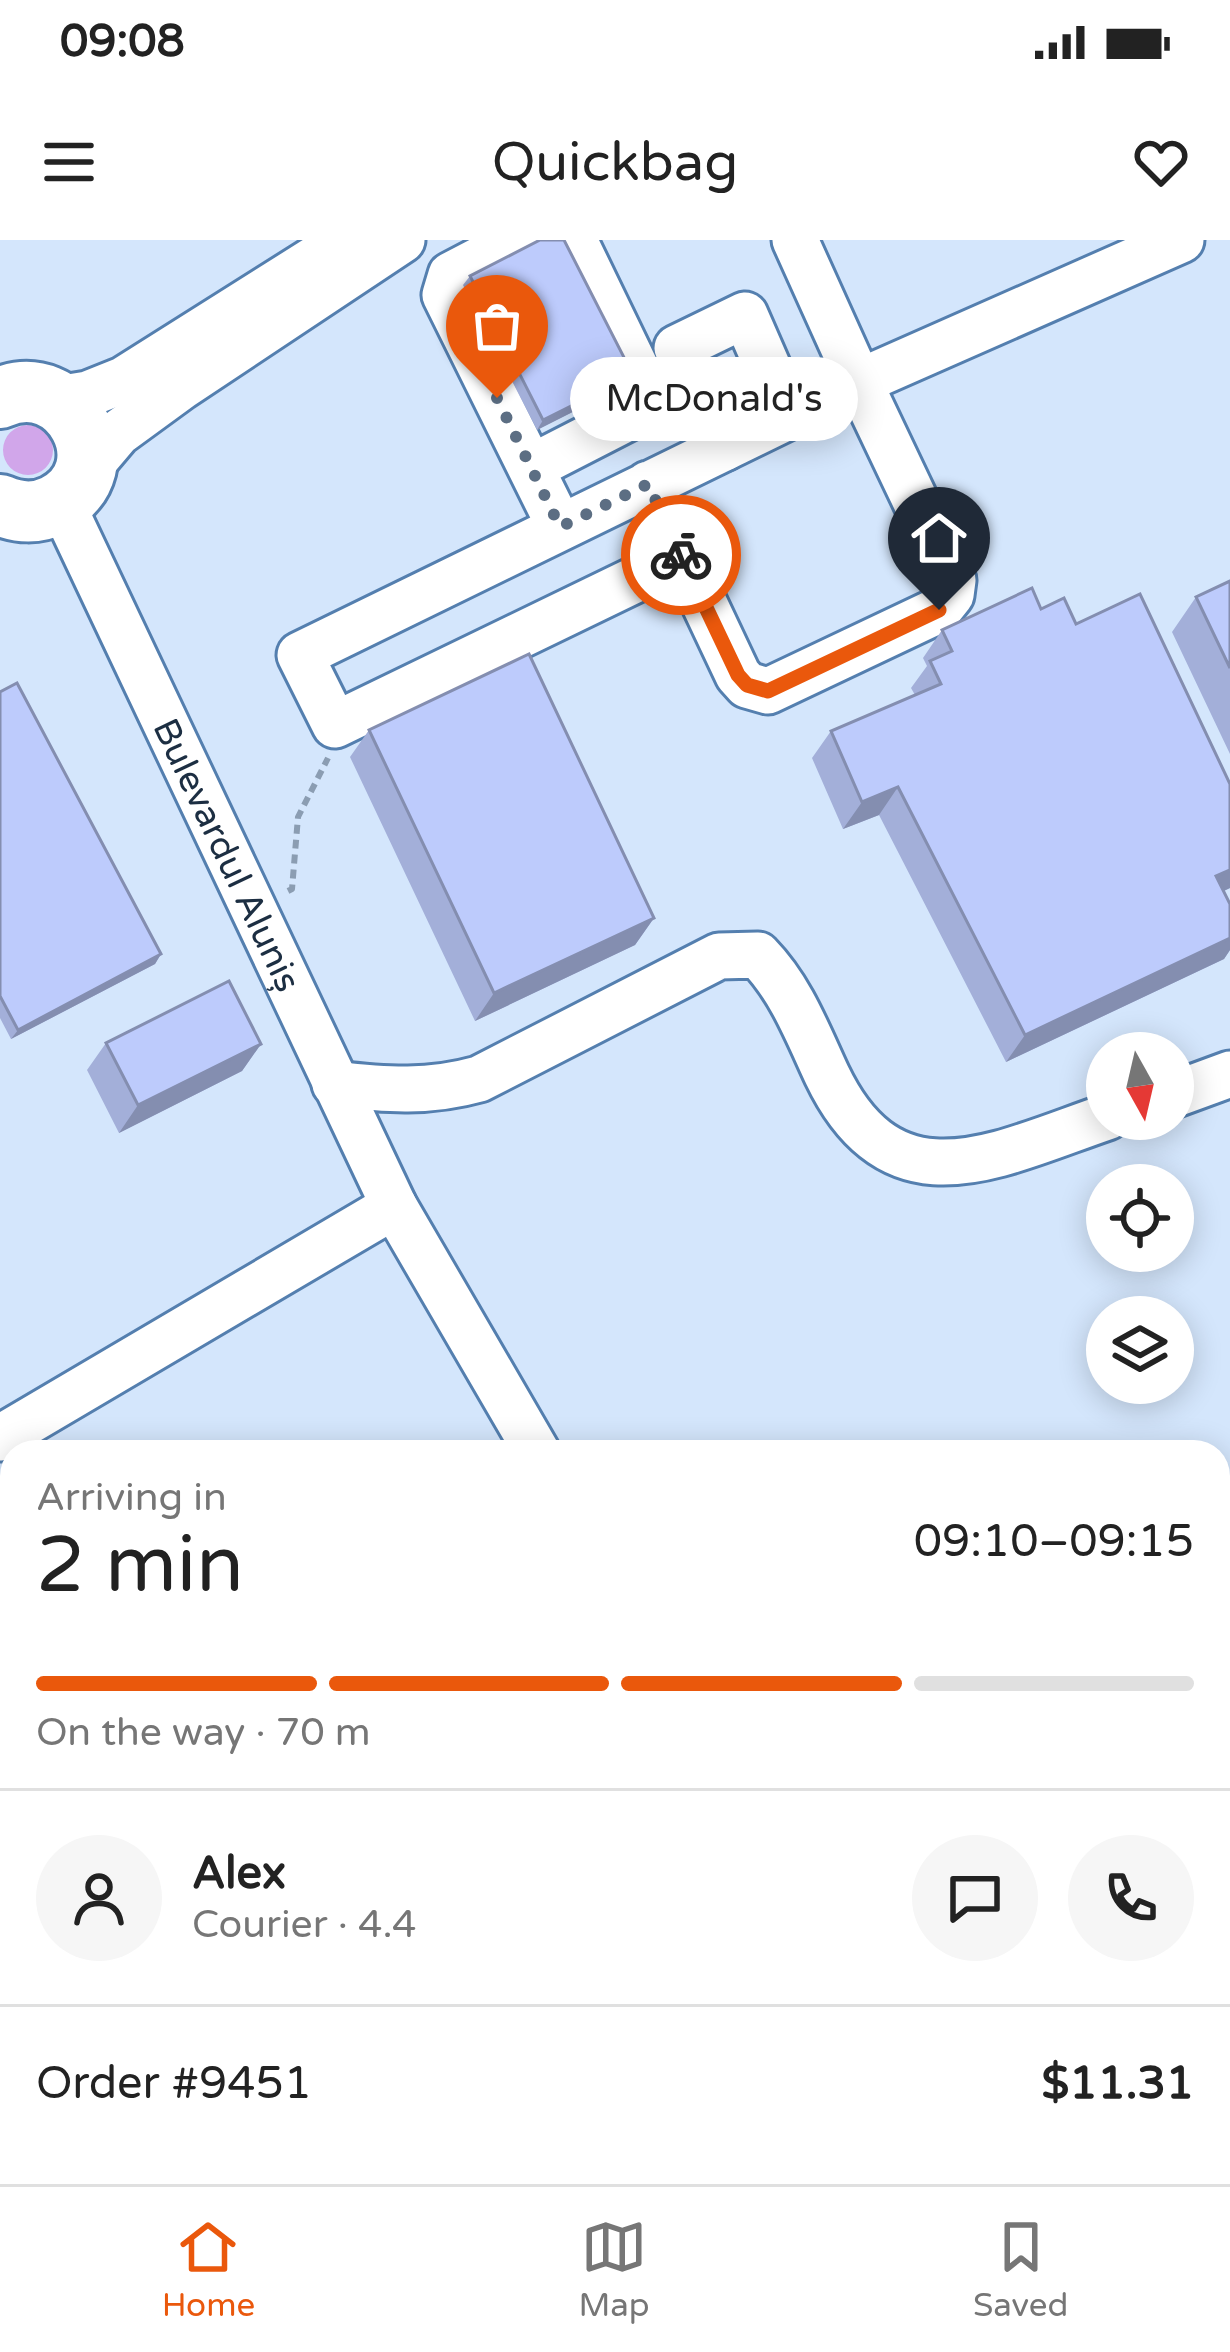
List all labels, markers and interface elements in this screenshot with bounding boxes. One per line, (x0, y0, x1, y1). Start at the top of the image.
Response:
text: 09:08 (60, 15, 185, 69)
icon: menu (36, 129, 102, 195)
icon: heart (1128, 129, 1194, 195)
text: Quickbag (492, 130, 738, 195)
pin (446, 275, 548, 398)
icon: bag (464, 293, 530, 359)
callout: McDonald's (569, 356, 857, 440)
text: McDonald's (605, 375, 823, 422)
pin (888, 487, 990, 610)
courier (621, 495, 741, 615)
icon: home (906, 505, 972, 571)
icon: bike (648, 522, 714, 588)
street label: Bulevardul Aluniș (143, 712, 309, 999)
north arrow (1086, 1032, 1194, 1140)
map controls (1086, 1032, 1194, 1404)
button: locate (1086, 1164, 1194, 1272)
button: layers (1086, 1296, 1194, 1404)
text: Arriving in (36, 1474, 227, 1521)
text: 09:10–09:15 (914, 1515, 1194, 1569)
text: 2 min (36, 1519, 244, 1613)
text: On the way · 70 m (36, 1709, 371, 1756)
button: person (36, 1835, 162, 1961)
button: chat (912, 1835, 1038, 1961)
button: phone (1068, 1835, 1194, 1961)
text: Alex (192, 1847, 286, 1901)
text: Courier · 4.4 (192, 1901, 416, 1948)
text: Order #9451 (36, 2057, 312, 2111)
text: $11.31 (1042, 2057, 1194, 2111)
tab: Home (162, 2214, 255, 2325)
tab: Map (578, 2214, 650, 2325)
tab: Saved (973, 2214, 1068, 2325)

